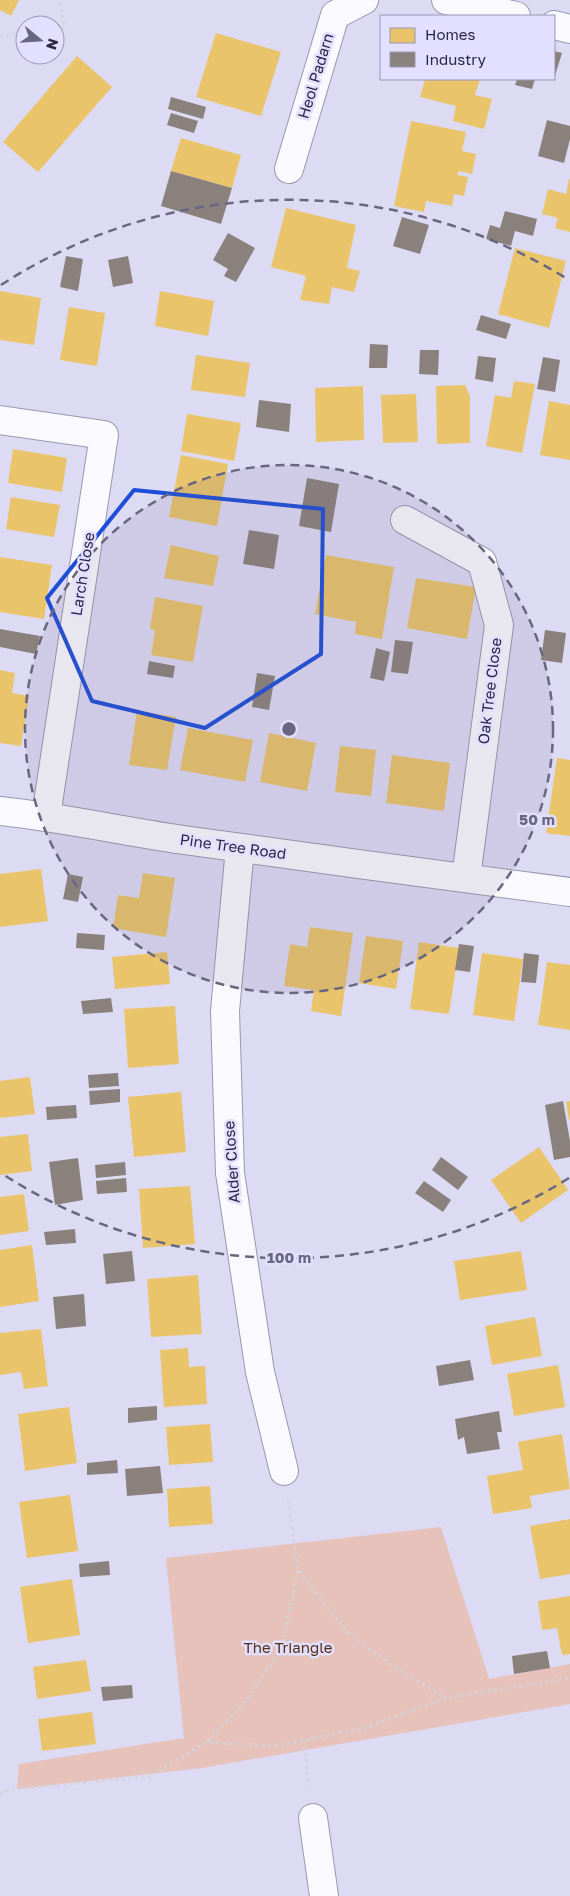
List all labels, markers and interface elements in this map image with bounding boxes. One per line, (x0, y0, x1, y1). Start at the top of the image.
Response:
north arrow (15, 15, 65, 65)
legend (380, 15, 555, 80)
text: Homes (425, 25, 475, 43)
street label: Heol Padarn (293, 31, 337, 121)
text: N (43, 36, 63, 52)
text: Industry (425, 50, 486, 68)
street label: Larch Close (67, 530, 98, 617)
street label: Oak Tree Close (474, 636, 505, 745)
centre of rings (280, 720, 298, 738)
text: 50 m (519, 810, 555, 828)
street label: Pine Tree Road (179, 830, 287, 862)
street label: Alder Close (219, 1120, 243, 1204)
text: 100 m (267, 1248, 311, 1266)
park label: The Triangle (243, 1638, 333, 1656)

